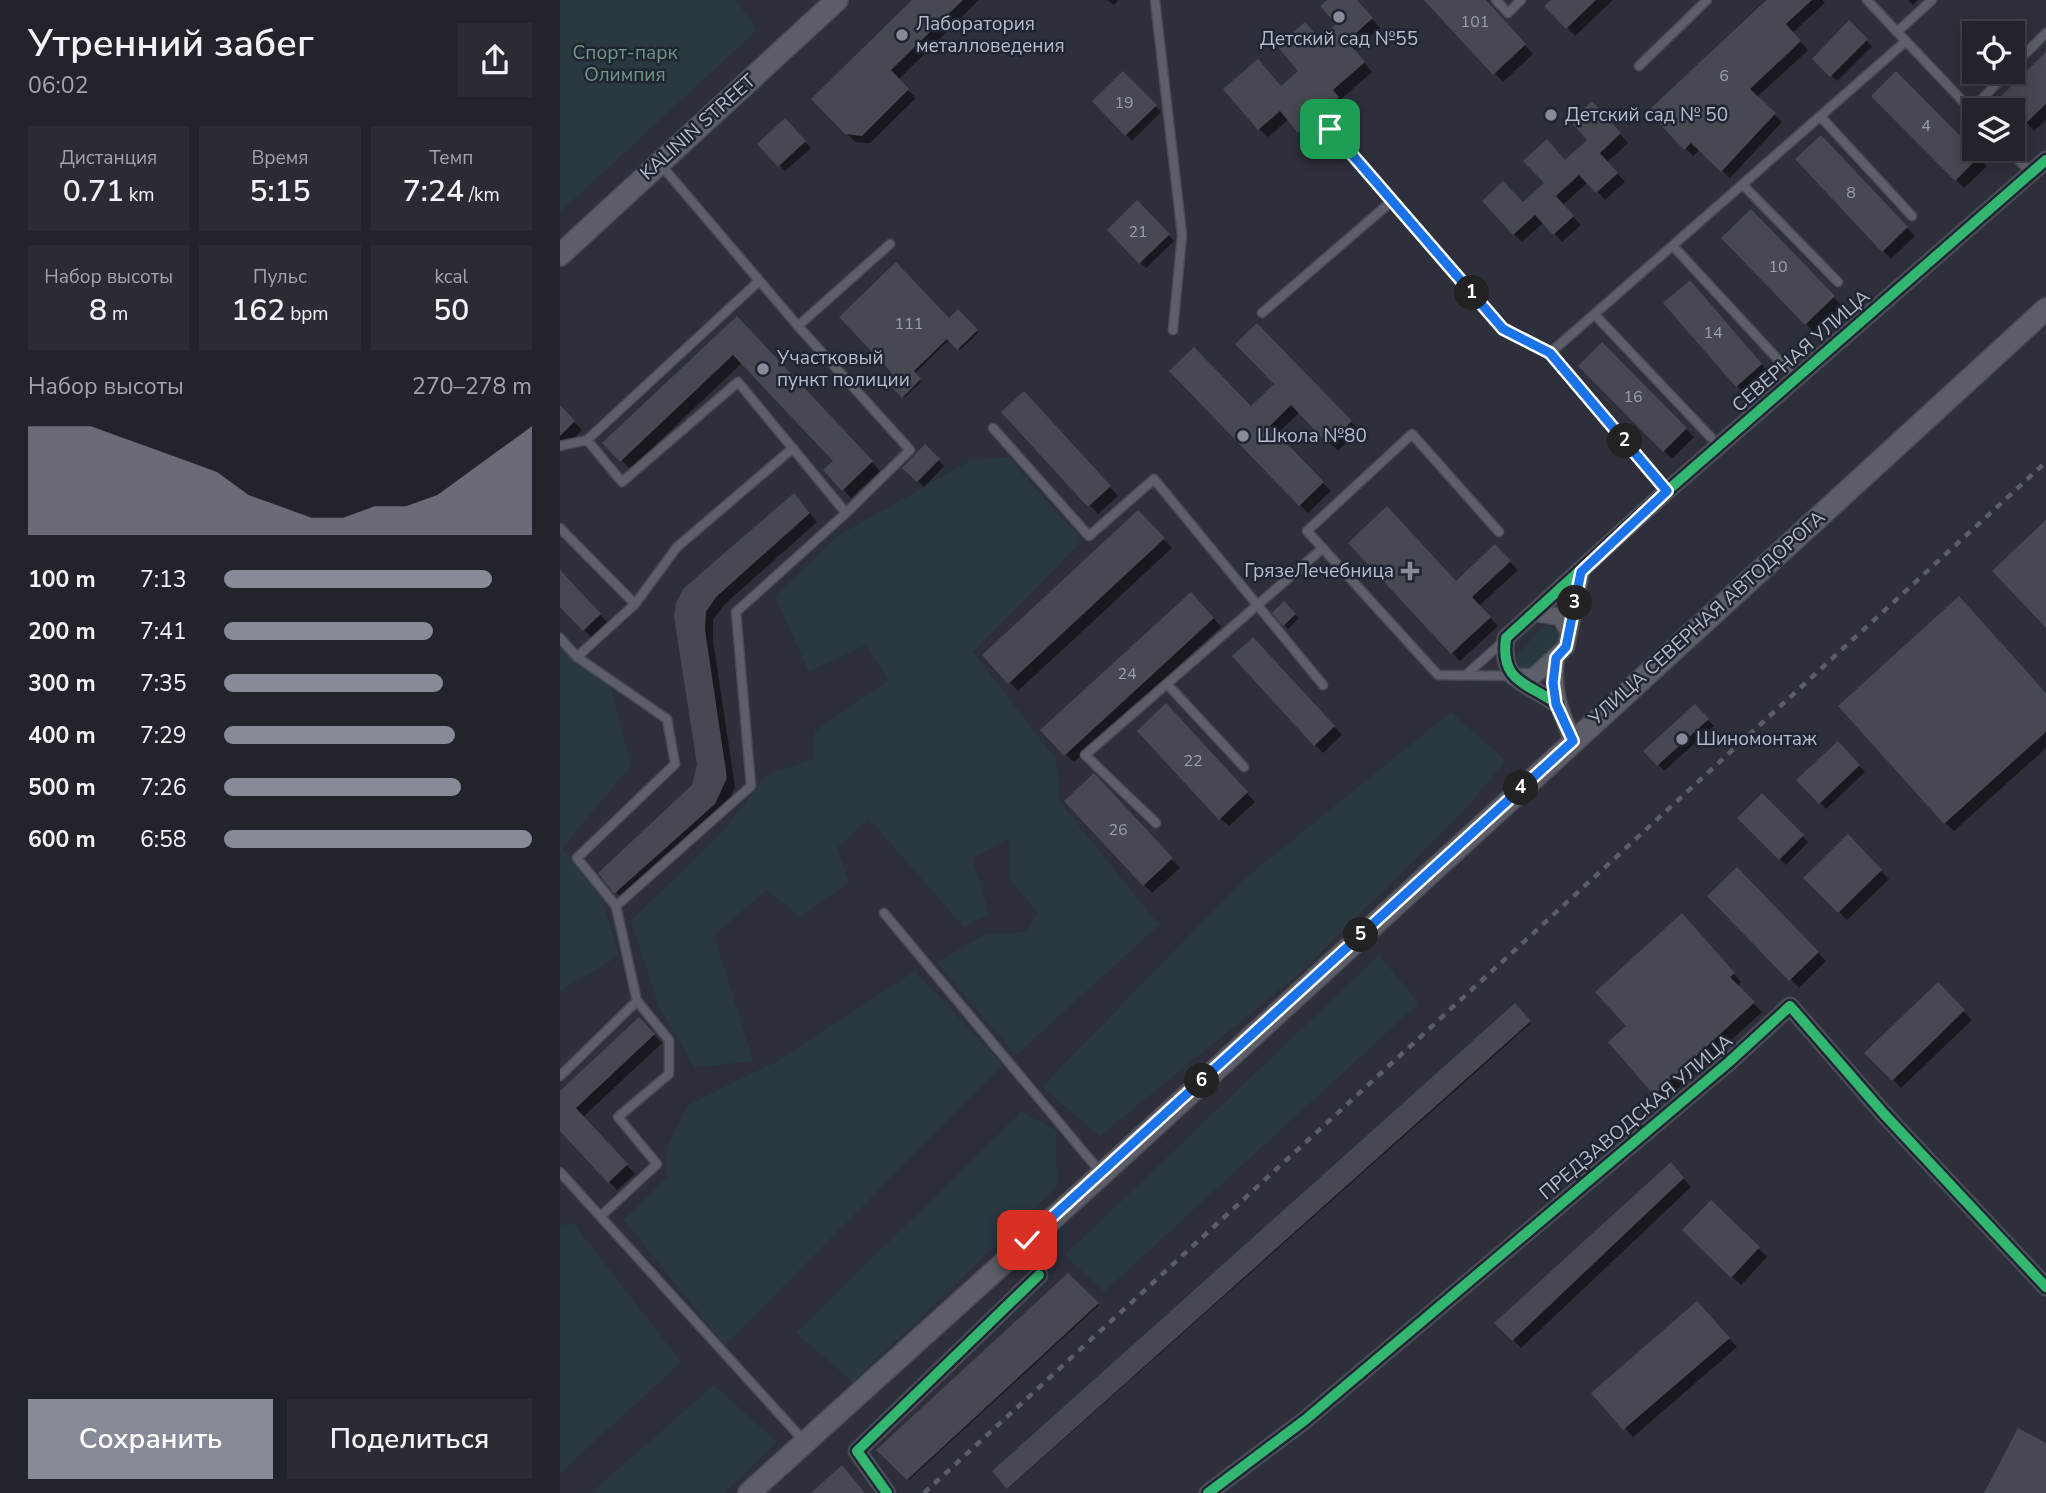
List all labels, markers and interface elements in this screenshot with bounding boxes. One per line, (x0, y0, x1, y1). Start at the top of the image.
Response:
marker: Детский сад №55 (1331, 9, 1347, 25)
place label: Лаборатория металловедения (916, 11, 1065, 59)
house number: 101 (1461, 11, 1489, 33)
text: Утренний забег (28, 18, 314, 69)
map controls (1962, 21, 2025, 161)
button: locate (1962, 21, 2025, 84)
button: share (458, 23, 532, 97)
place label: Детский сад №55 (1260, 26, 1418, 52)
marker: Лаборатория металловедения (894, 27, 910, 43)
park label: Спорт-парк Олимпия (573, 40, 678, 88)
house number: 6 (1719, 65, 1729, 87)
street label: KALININ STREET (635, 68, 762, 186)
text: 06:02 (28, 70, 88, 101)
house number: 19 (1114, 92, 1134, 114)
button: layers (1962, 98, 2025, 161)
pin (1300, 99, 1360, 159)
place label: Детский сад № 50 (1565, 102, 1728, 128)
marker: Детский сад № 50 (1543, 107, 1559, 123)
icon: arrive (1311, 110, 1349, 148)
house number: 4 (1921, 115, 1931, 137)
text: Дистанция (60, 145, 157, 171)
text: Время (251, 145, 309, 171)
text: Темп (429, 145, 473, 171)
text: 0.71 (63, 171, 124, 212)
text: 5:15 (249, 171, 311, 212)
text: 7:24 (403, 171, 464, 212)
text: km (124, 182, 155, 208)
text: /km (464, 182, 500, 208)
house number: 8 (1846, 182, 1856, 204)
house number: 21 (1128, 221, 1148, 243)
house number: 10 (1768, 256, 1788, 278)
text: Набор высоты (44, 264, 173, 290)
text: Пульс (253, 264, 307, 290)
text: kcal (434, 264, 468, 290)
pin: 1 (1454, 276, 1490, 310)
text: 1 (1466, 279, 1477, 305)
street label: СЕВЕРНАЯ УЛИЦА (1726, 284, 1876, 418)
text: 8 (89, 290, 107, 331)
text: 162 (231, 290, 285, 331)
text: 50 (433, 290, 469, 331)
text: m (107, 301, 128, 327)
text: bpm (285, 301, 329, 327)
house number: 111 (895, 313, 923, 335)
house number: 14 (1703, 322, 1723, 344)
place label: Участковый пункт полиции (776, 345, 910, 393)
marker: Участковый пункт полиции (755, 361, 771, 377)
text: Набор высоты (28, 371, 184, 402)
text: 270–278 m (412, 371, 532, 402)
house number: 16 (1623, 386, 1643, 408)
place label: Школа №80 (1257, 423, 1367, 449)
pin: 2 (1608, 424, 1642, 458)
text: 2 (1619, 427, 1630, 453)
marker: Школа №80 (1235, 428, 1251, 444)
street label: УЛИЦА СЕВЕРНАЯ АВТОДОРОГА (1583, 505, 1831, 732)
place label: ГрязеЛечебница (1244, 558, 1394, 584)
marker: ГрязеЛечебница (1400, 561, 1420, 581)
text: 100 m (28, 564, 96, 595)
text: 7:13 (140, 564, 187, 595)
pin: 3 (1558, 586, 1592, 620)
text: 3 (1569, 589, 1580, 615)
text: 200 m (28, 616, 96, 647)
text: 7:41 (140, 616, 187, 647)
house number: 24 (1117, 663, 1137, 685)
text: 300 m (28, 668, 96, 699)
text: 7:35 (140, 668, 187, 699)
text: 400 m (28, 720, 96, 751)
text: 7:29 (140, 720, 187, 751)
place label: Шиномонтаж (1696, 726, 1817, 752)
marker: Шиномонтаж (1674, 731, 1690, 747)
house number: 22 (1183, 750, 1203, 772)
pin: 4 (1504, 770, 1538, 806)
text: 500 m (28, 772, 96, 803)
text: 7:26 (140, 772, 187, 803)
text: 4 (1515, 774, 1526, 800)
house number: 26 (1108, 819, 1128, 841)
text: 600 m (28, 824, 96, 855)
text: 6:58 (140, 824, 187, 855)
pin: 5 (1344, 918, 1378, 953)
text: 5 (1355, 921, 1366, 947)
street label: ПРЕДЗАВОДСКАЯ УЛИЦА (1534, 1028, 1738, 1206)
pin: 6 (1184, 1064, 1220, 1098)
text: 6 (1196, 1067, 1207, 1093)
pin (997, 1210, 1057, 1270)
icon: check (1008, 1221, 1046, 1259)
button: Сохранить (28, 1399, 273, 1479)
button: Поделиться (287, 1399, 532, 1479)

